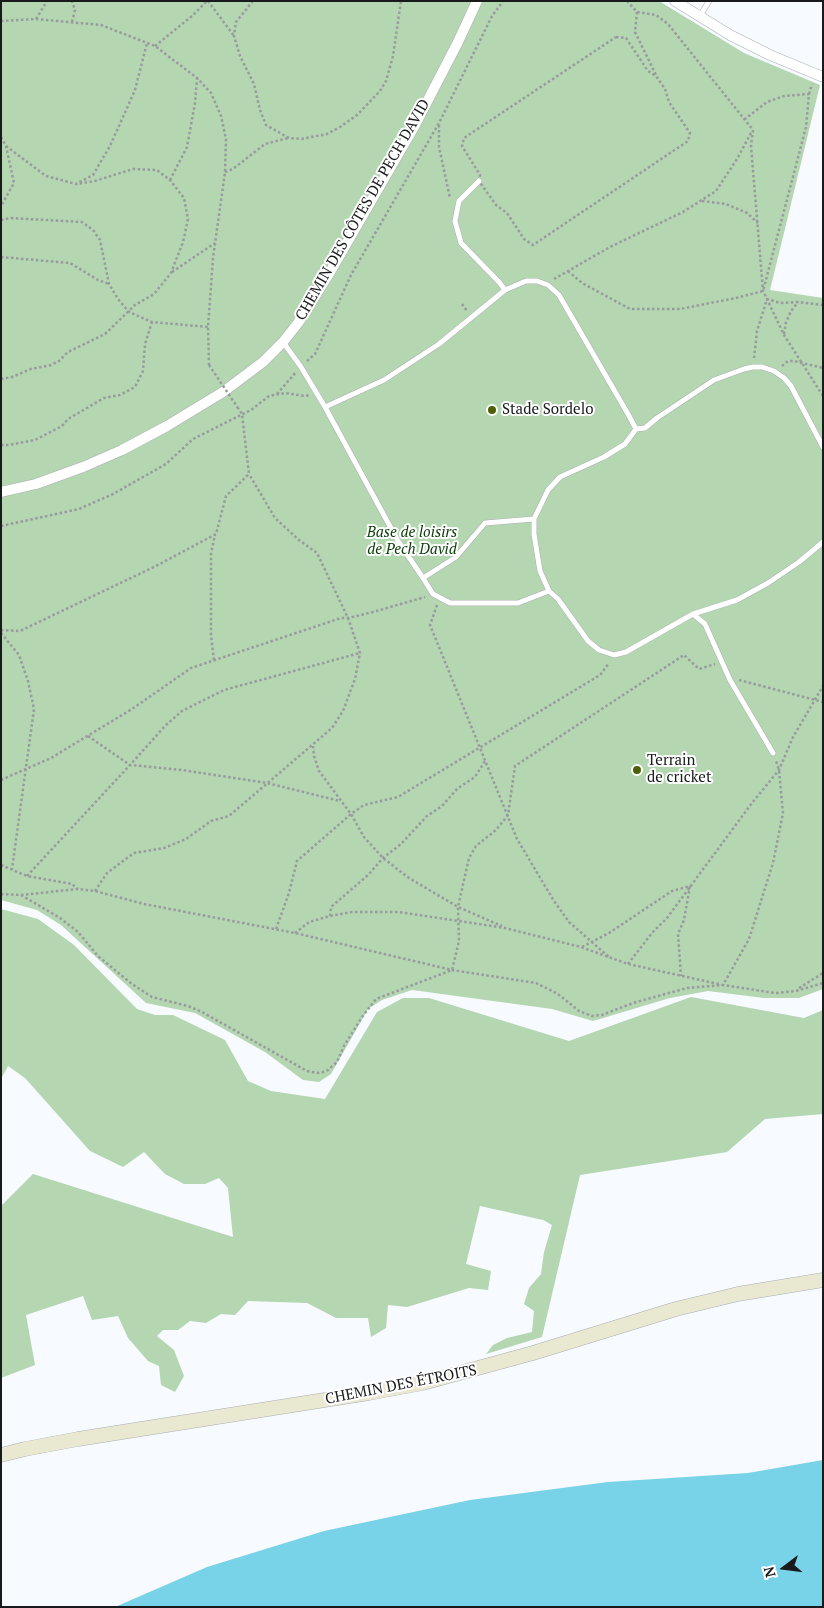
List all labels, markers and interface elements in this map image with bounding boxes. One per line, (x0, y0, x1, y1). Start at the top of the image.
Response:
street label: CHEMIN DES CÔTES DE PECH DAVID (292, 96, 434, 324)
place label: Stade Sordelo (502, 401, 593, 419)
marker: Stade Sordelo (486, 404, 498, 416)
park label: Base de loisirs de Pech David (367, 524, 457, 559)
place label: Terrain de cricket (647, 752, 711, 787)
marker: Terrain de cricket (631, 764, 643, 776)
street label: CHEMIN DES ÉTROITS (324, 1361, 478, 1409)
north arrow (759, 1543, 809, 1593)
text: N (758, 1564, 780, 1580)

